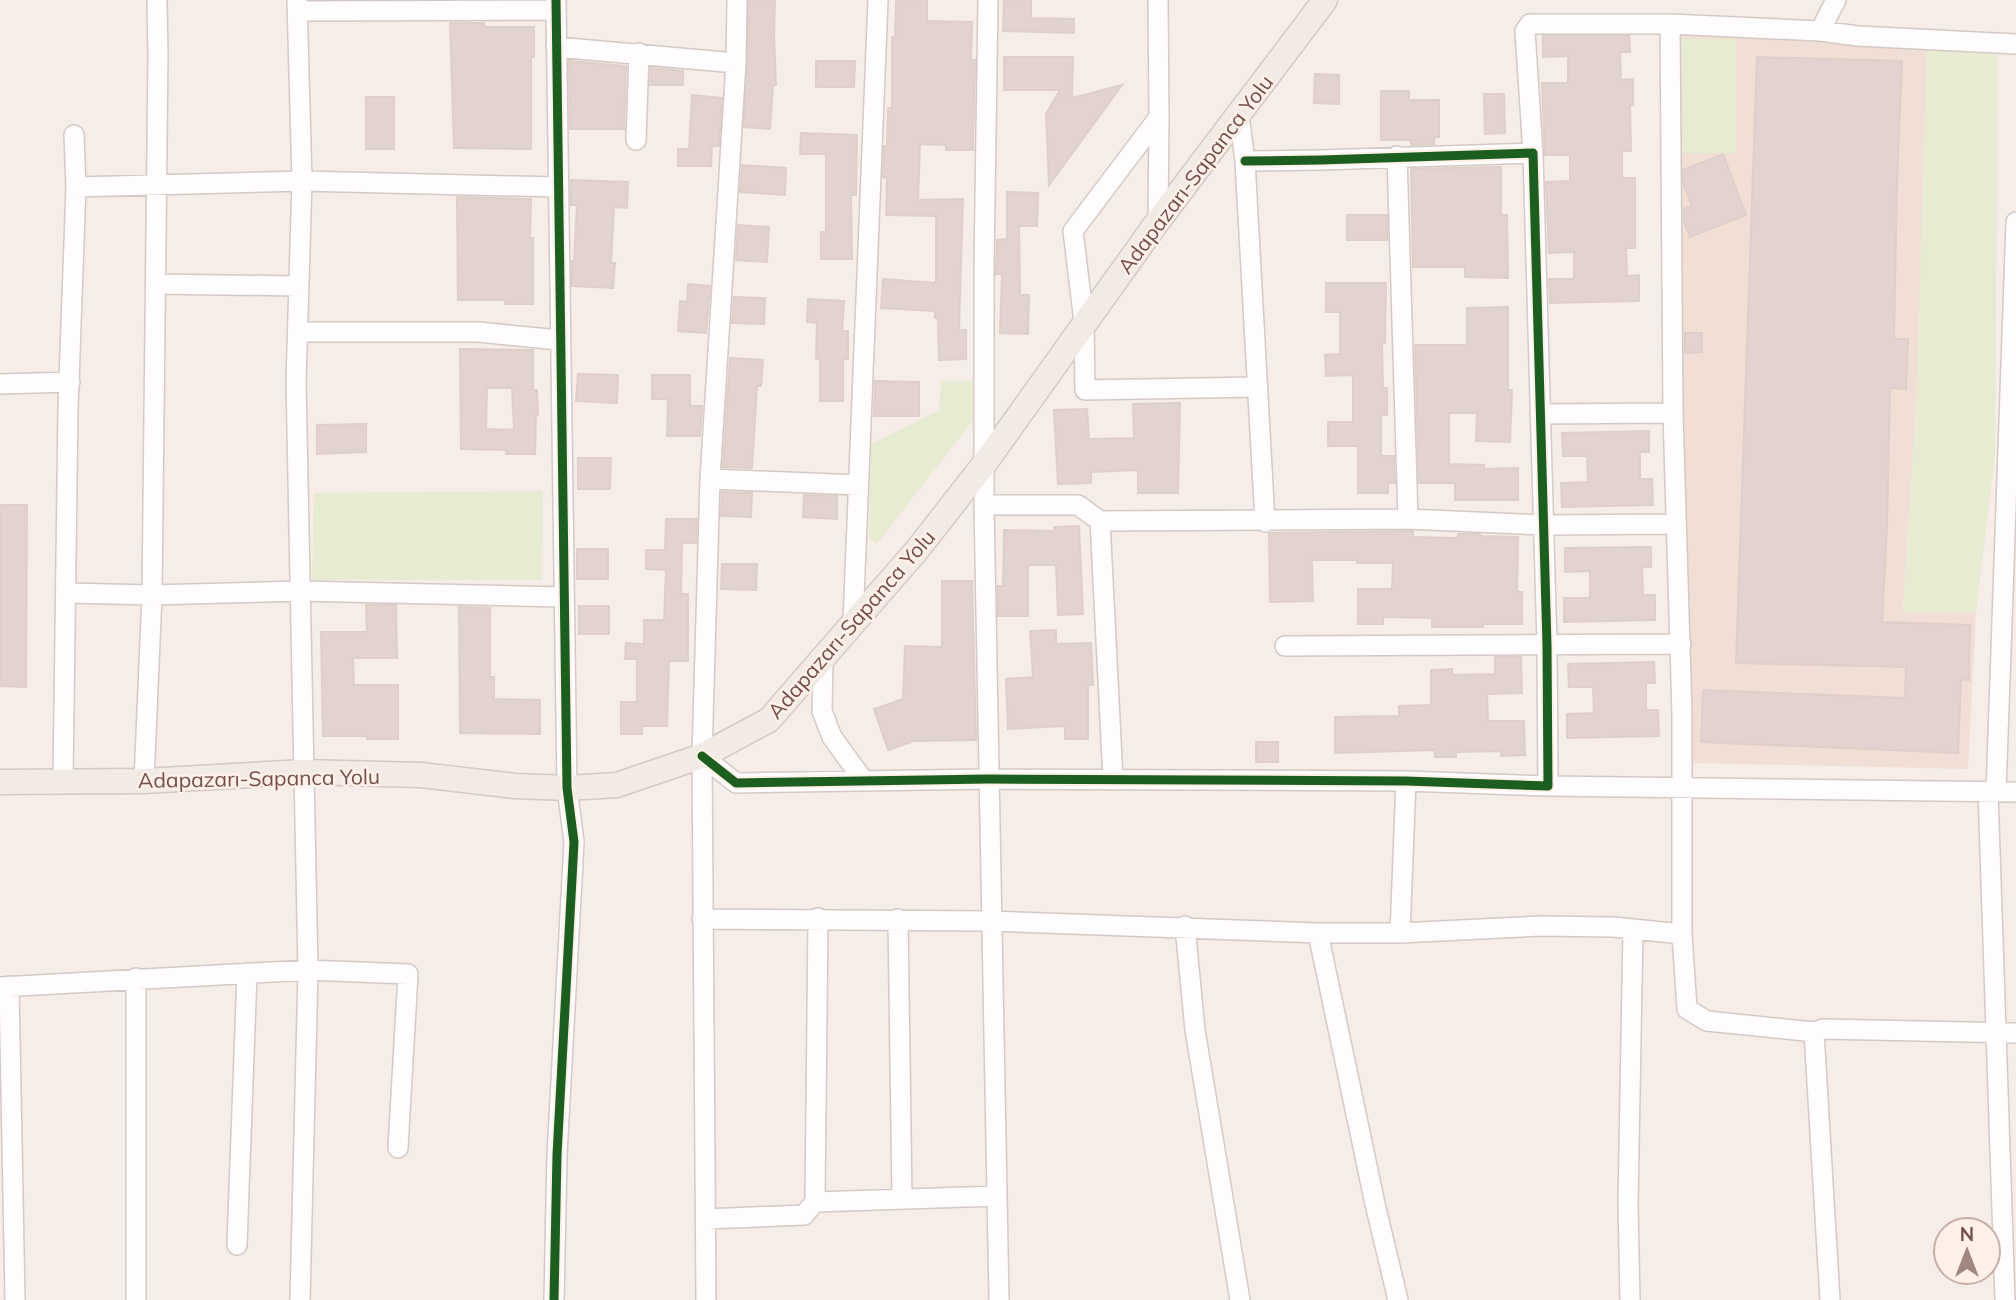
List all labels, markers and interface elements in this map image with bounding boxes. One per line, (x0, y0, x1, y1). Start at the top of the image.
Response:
street label: Adapazarı-Sapanca Yolu (1112, 70, 1278, 278)
street label: Adapazarı-Sapanca Yolu (762, 524, 940, 724)
street label: Adapazarı-Sapanca Yolu (138, 763, 380, 793)
north arrow (1932, 1216, 2002, 1286)
text: N (1960, 1222, 1974, 1246)

